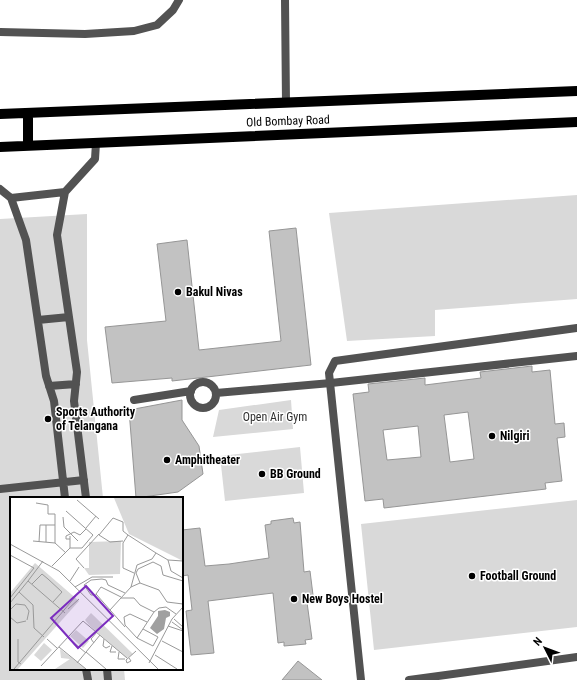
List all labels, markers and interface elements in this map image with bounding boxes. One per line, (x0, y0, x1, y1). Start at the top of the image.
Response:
street label: Old Bombay Road (246, 113, 330, 129)
place label: Bakul Nivas (186, 285, 243, 299)
marker: Bakul Nivas (173, 287, 183, 297)
place label: Sports Authority of Telangana (56, 405, 136, 433)
park label: Open Air Gym (243, 410, 307, 424)
marker: Sports Authority of Telangana (43, 414, 53, 424)
place label: Nilgiri (500, 429, 529, 443)
marker: Nilgiri (487, 431, 497, 441)
place label: Amphitheater (175, 453, 240, 467)
marker: Amphitheater (162, 455, 172, 465)
place label: BB Ground (270, 467, 321, 481)
marker: BB Ground (257, 469, 267, 479)
inset map (10, 497, 183, 670)
place label: Football Ground (480, 569, 556, 583)
marker: Football Ground (467, 571, 477, 581)
place label: New Boys Hostel (302, 592, 383, 606)
marker: New Boys Hostel (289, 594, 299, 604)
north arrow (525, 628, 565, 668)
text: N (531, 635, 545, 649)

